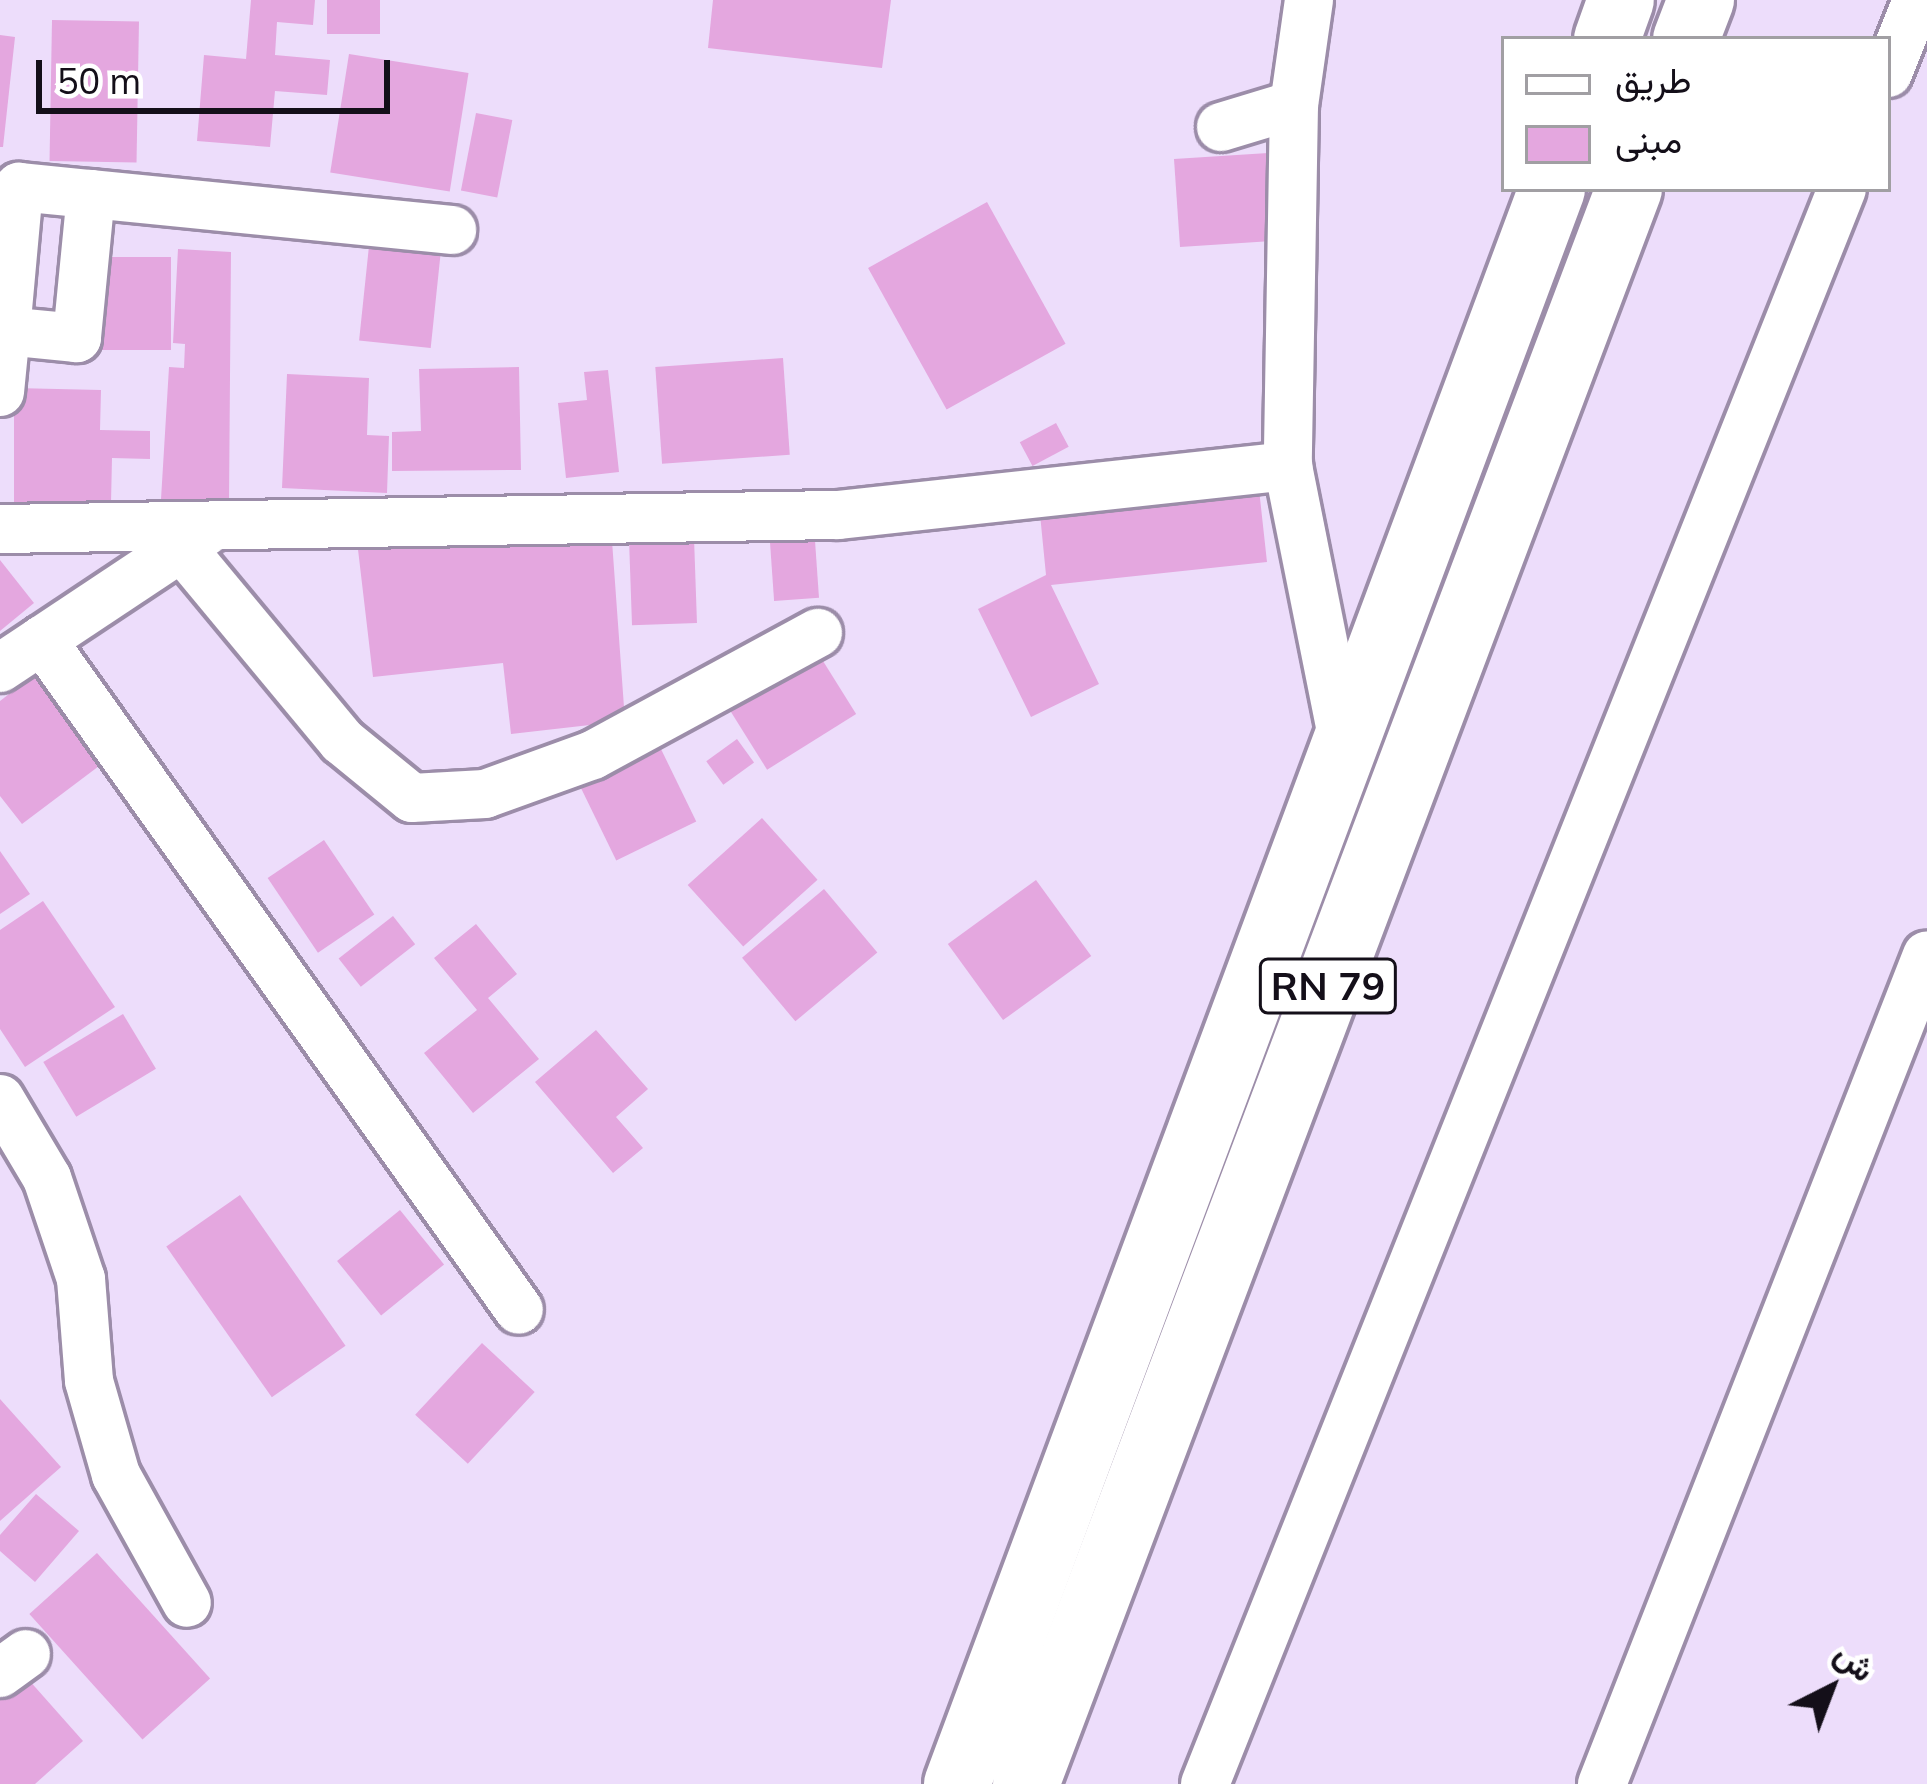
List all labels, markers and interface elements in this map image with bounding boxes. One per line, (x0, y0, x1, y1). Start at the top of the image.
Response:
scale bar (42, 36, 396, 110)
legend (1501, 36, 1891, 192)
text: طريق (1615, 57, 1691, 102)
text: 50 m (57, 58, 141, 103)
text: مبنى (1615, 117, 1682, 162)
road number: RN 79 (1256, 953, 1400, 1019)
north arrow (1771, 1628, 1891, 1748)
text: ش (1827, 1632, 1884, 1689)

